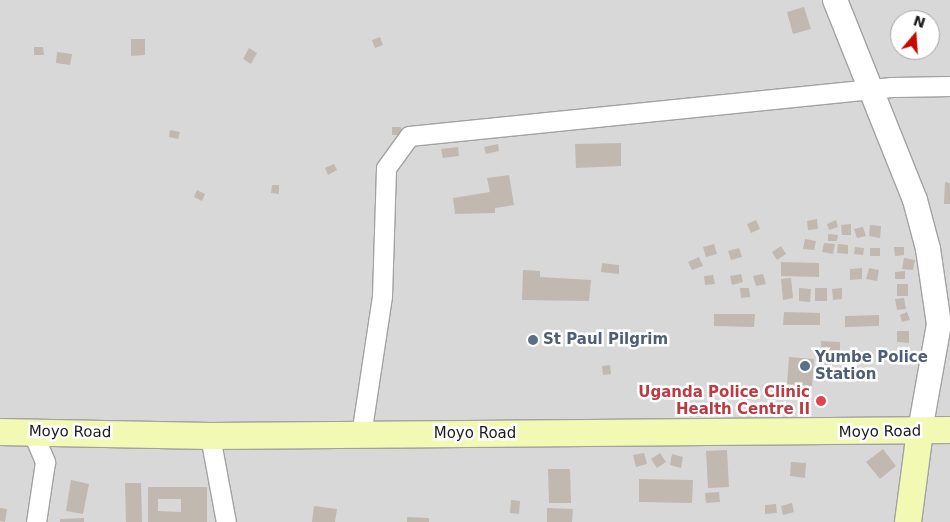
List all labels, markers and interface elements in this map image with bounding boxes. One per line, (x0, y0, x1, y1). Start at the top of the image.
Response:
north arrow (890, 10, 940, 60)
text: N (911, 12, 927, 31)
place label: St Paul Pilgrim (543, 331, 668, 349)
marker: St Paul Pilgrim (527, 334, 539, 346)
place label: Yumbe Police Station (815, 348, 928, 383)
marker: Yumbe Police Station (799, 360, 811, 372)
place label: Uganda Police Clinic Health Centre II (638, 383, 810, 418)
marker: Uganda Police Clinic Health Centre II (814, 394, 828, 408)
street label: Moyo Road (29, 422, 111, 442)
street label: Moyo Road (839, 422, 921, 442)
street label: Moyo Road (434, 425, 516, 443)

